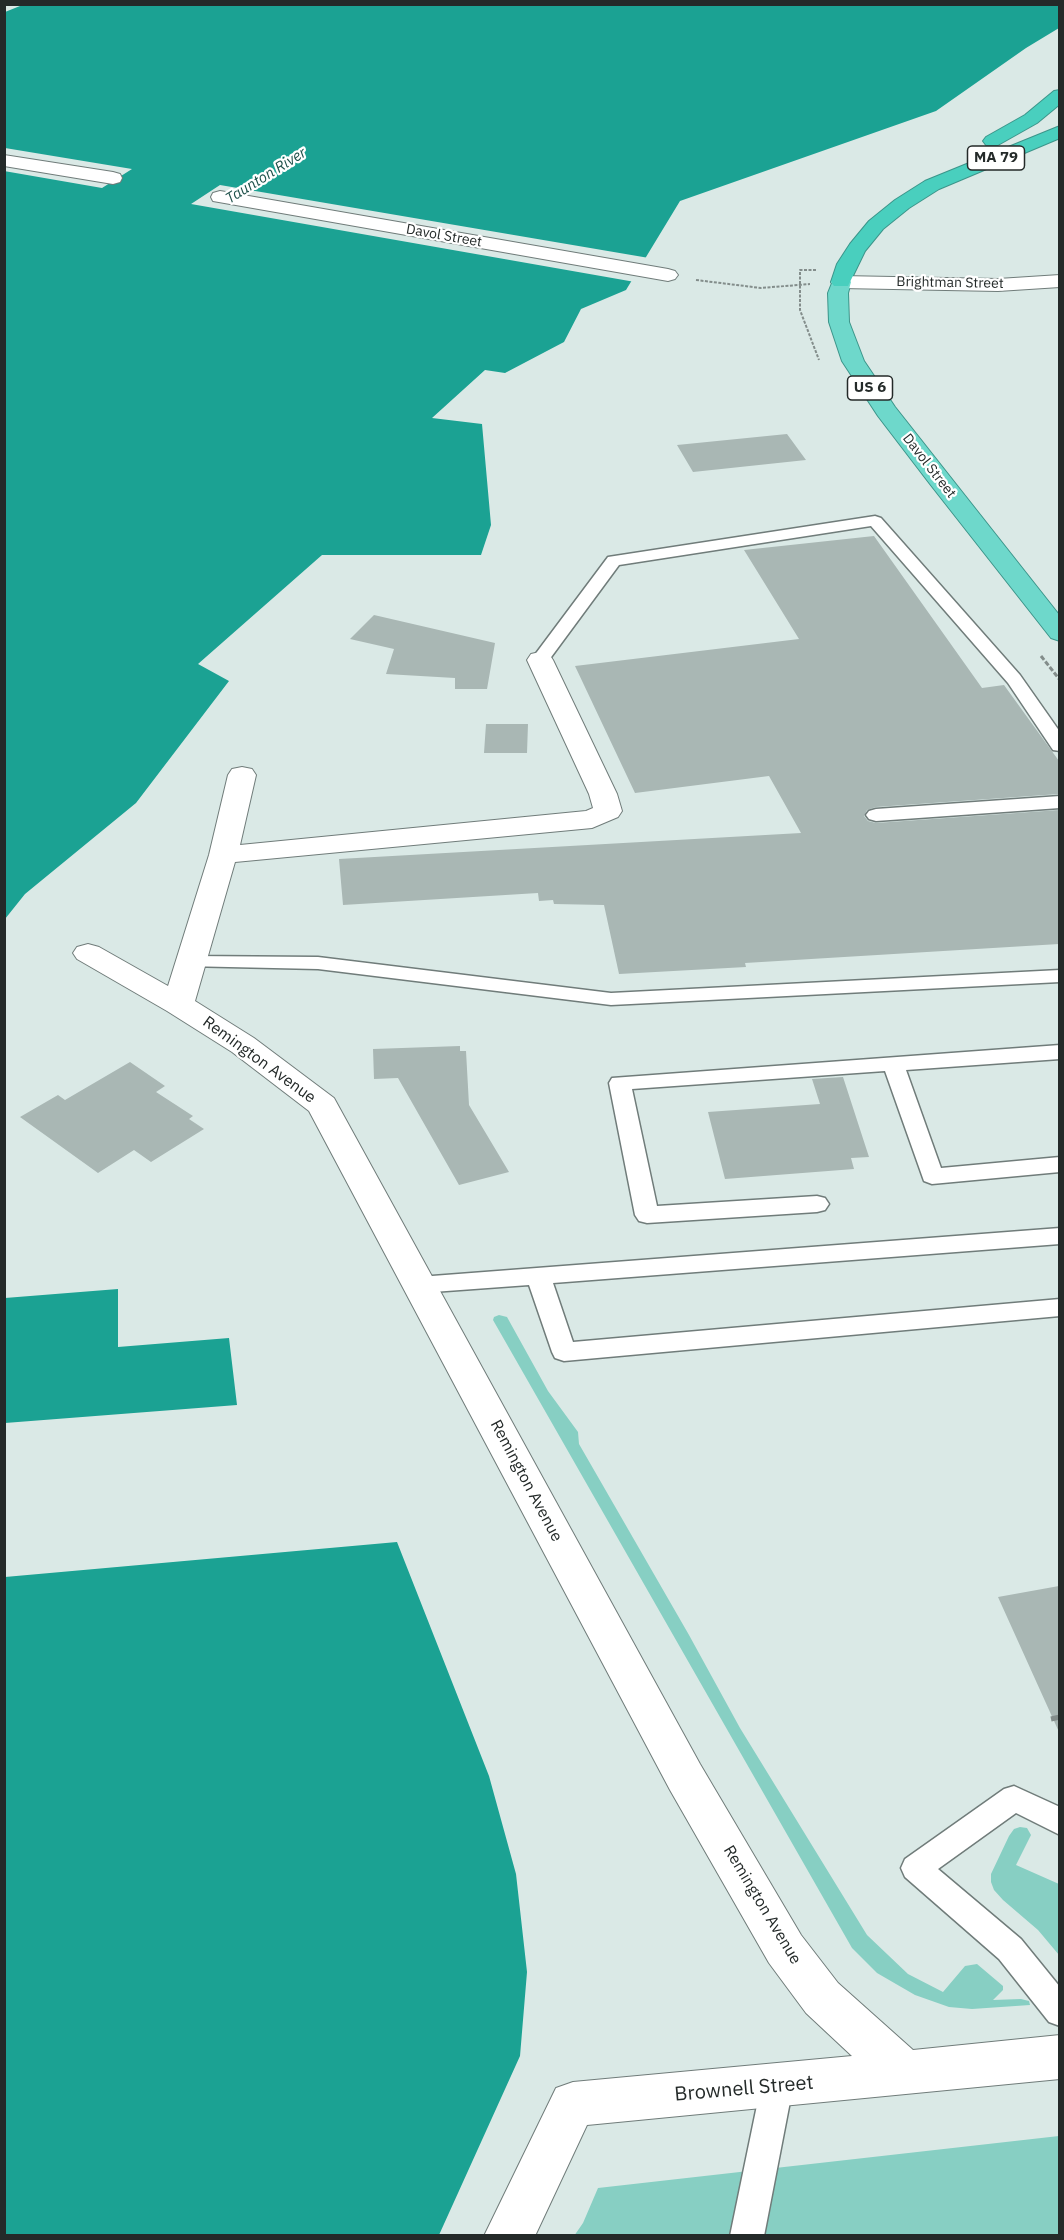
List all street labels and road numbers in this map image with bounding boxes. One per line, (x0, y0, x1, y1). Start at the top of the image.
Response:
road number: MA 79 (968, 146, 1024, 170)
street label: Davol Street (405, 221, 483, 251)
street label: Brightman Street (896, 274, 1004, 292)
road number: US 6 (848, 376, 892, 400)
street label: Davol Street (899, 431, 959, 501)
street label: Remington Avenue (199, 1013, 319, 1107)
street label: Remington Avenue (486, 1417, 566, 1545)
street label: Remington Avenue (719, 1842, 805, 1968)
street label: Brownell Street (673, 2071, 815, 2107)

